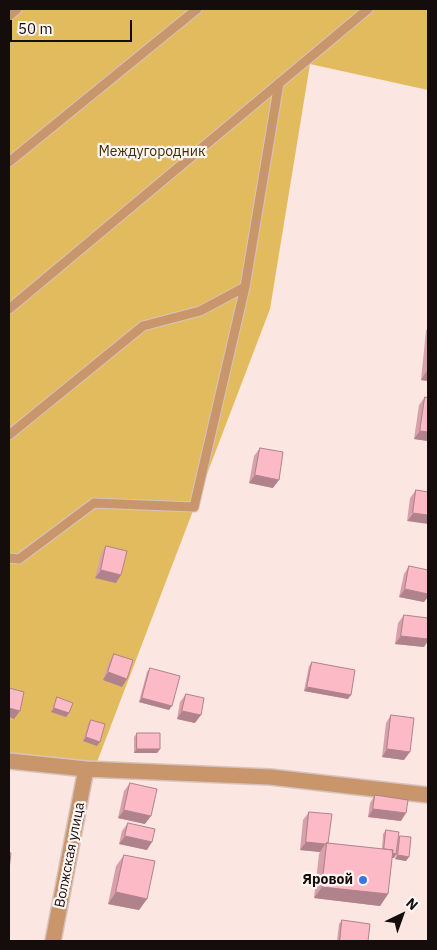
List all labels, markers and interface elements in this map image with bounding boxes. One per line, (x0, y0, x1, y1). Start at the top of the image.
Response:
scale bar (12, 10, 135, 42)
text: 50 m (18, 19, 53, 38)
park label: Междугородник (98, 144, 206, 160)
street label: Волжская улица (52, 801, 88, 909)
place label: Яровой (303, 872, 353, 888)
marker: Яровой (357, 874, 369, 886)
north arrow (377, 890, 427, 940)
text: N (402, 894, 422, 914)

